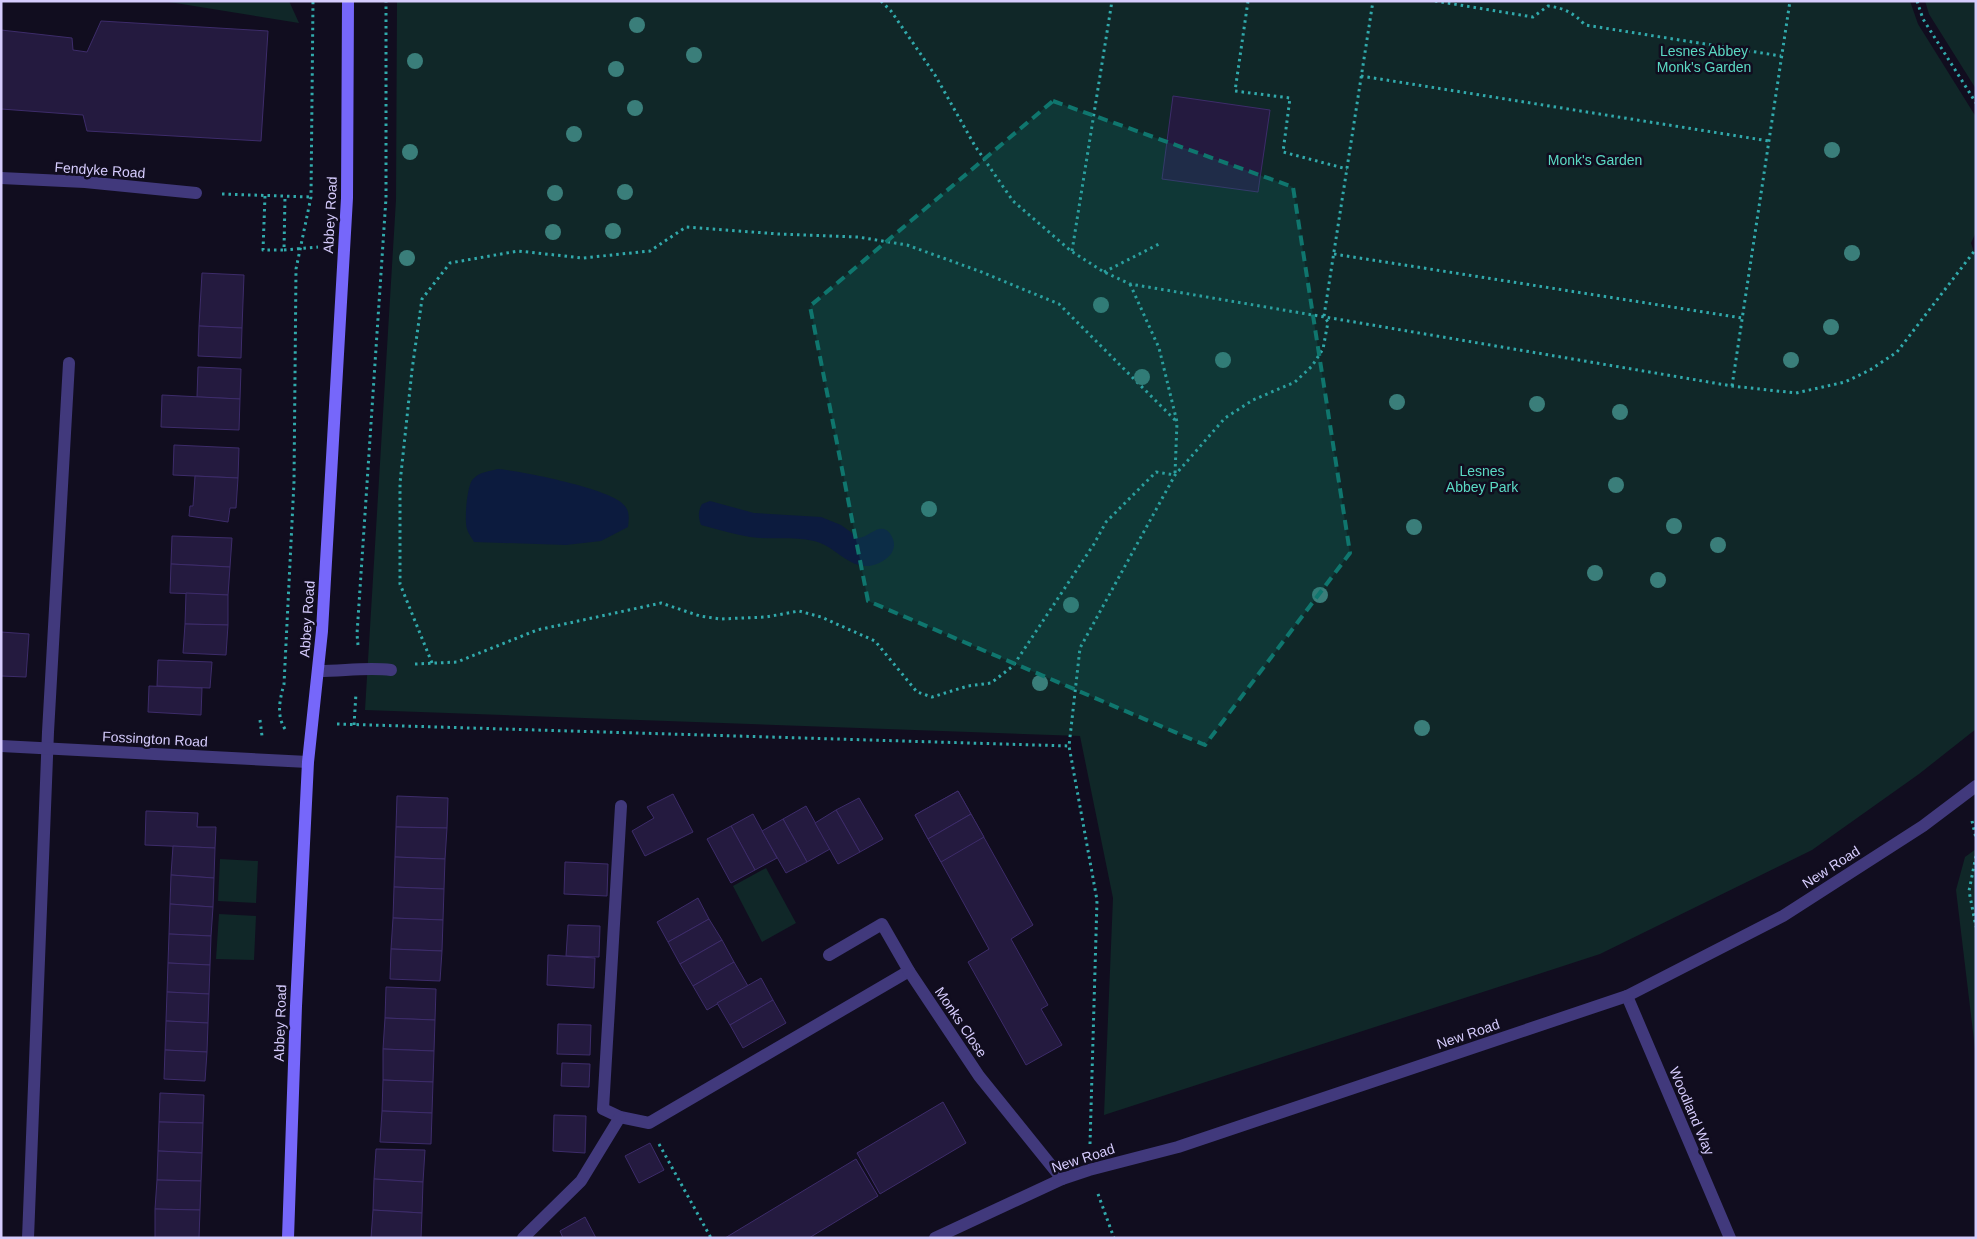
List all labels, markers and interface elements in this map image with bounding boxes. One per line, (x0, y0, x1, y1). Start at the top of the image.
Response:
park label: Lesnes Abbey Monk's Garden (1657, 43, 1751, 75)
park label: Monk's Garden (1548, 152, 1642, 168)
street label: Fendyke Road (54, 159, 146, 181)
street label: Abbey Road (320, 176, 340, 254)
park label: Lesnes Abbey Park (1446, 463, 1519, 495)
street label: Abbey Road (296, 580, 318, 658)
street label: Fossington Road (102, 728, 208, 750)
street label: New Road (1799, 842, 1863, 892)
street label: Abbey Road (271, 984, 289, 1062)
street label: Monks Close (932, 984, 990, 1060)
street label: New Road (1434, 1016, 1502, 1052)
street label: Woodland Way (1666, 1065, 1718, 1157)
street label: New Road (1049, 1140, 1117, 1176)

